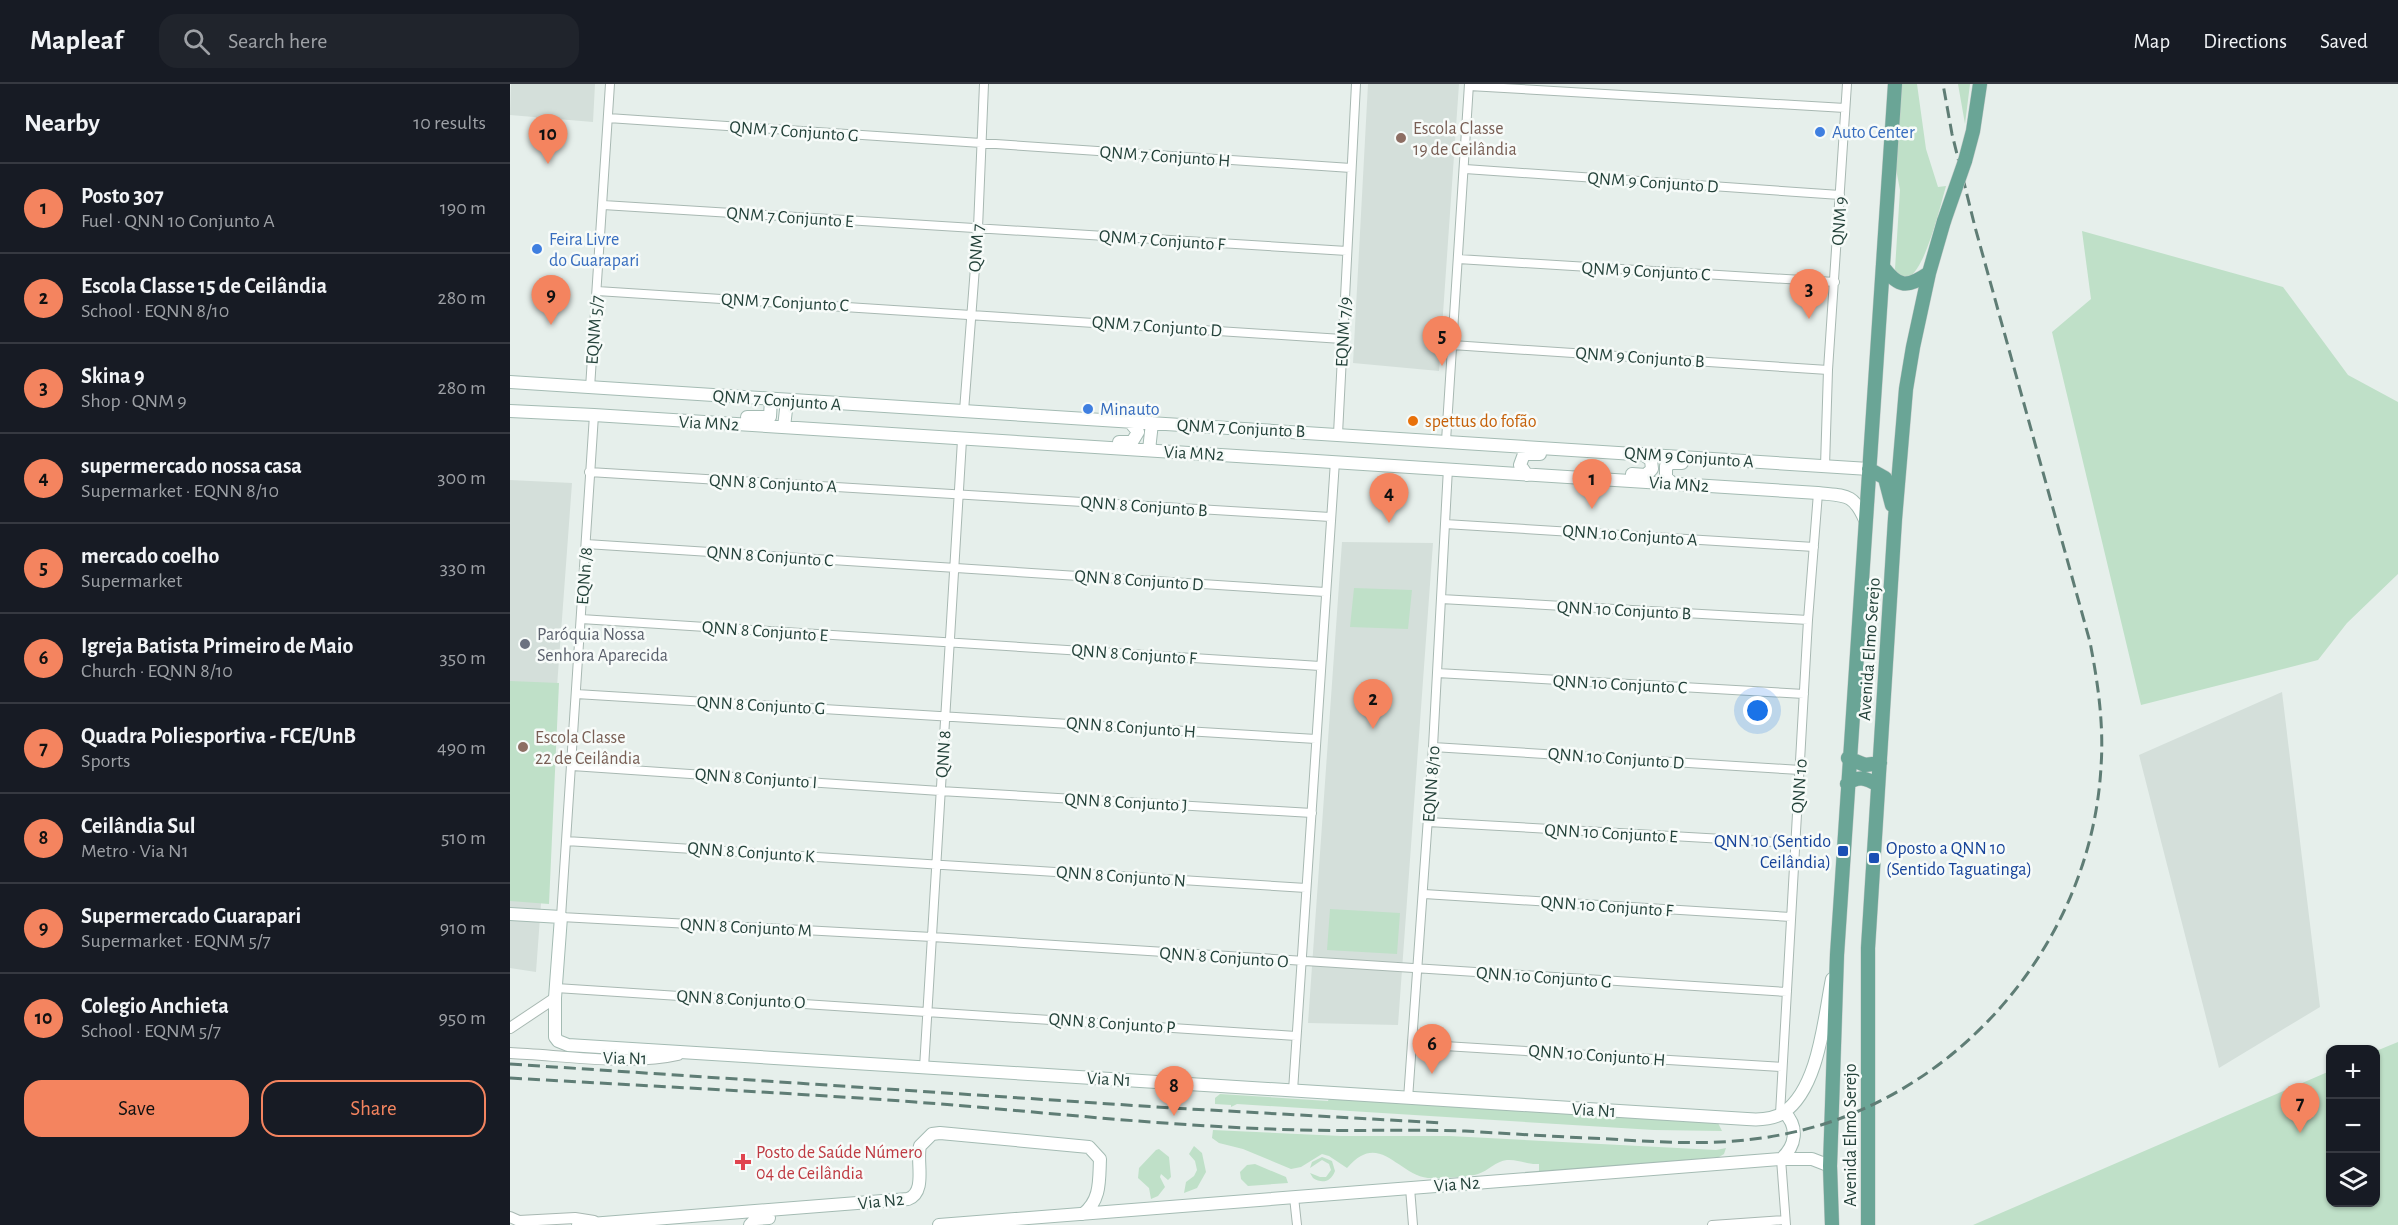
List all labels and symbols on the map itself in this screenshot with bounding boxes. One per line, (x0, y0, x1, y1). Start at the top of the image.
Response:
pin: 10 (528, 115, 567, 164)
street label: QNM 7 Conjunto G (729, 119, 859, 145)
place label: Escola Classe 19 de Ceilândia (1413, 120, 1517, 159)
place label: Auto Center (1832, 124, 1915, 142)
marker: Auto Center (1813, 125, 1827, 139)
marker: Escola Classe 19 de Ceilândia (1394, 131, 1408, 145)
street label: QNM 7 Conjunto H (1099, 143, 1231, 171)
street label: QNM 9 Conjunto D (1587, 169, 1719, 197)
street label: QNM 9 (1829, 196, 1851, 246)
street label: QNM 7 Conjunto E (726, 205, 854, 231)
street label: QNM 7 (966, 223, 988, 273)
street label: QNM 7 Conjunto F (1098, 228, 1226, 254)
place label: Feira Livre do Guarapari (549, 231, 639, 270)
marker: Feira Livre do Guarapari (530, 242, 544, 256)
street label: QNM 9 Conjunto C (1581, 260, 1711, 284)
pin: 3 (1790, 270, 1828, 319)
pin: 9 (532, 276, 570, 325)
street label: QNM 7 Conjunto C (721, 291, 849, 315)
street label: EQNM 5/7 (584, 295, 606, 365)
street label: EQNM 7/9 (1333, 296, 1355, 368)
street label: QNM 7 Conjunto D (1091, 313, 1223, 341)
pin: 5 (1422, 316, 1462, 366)
street label: QNM 9 Conjunto B (1575, 345, 1705, 371)
street label: QNM 7 Conjunto A (712, 388, 843, 415)
place label: Minauto (1100, 401, 1160, 419)
marker: Minauto (1081, 402, 1095, 416)
street label: Via MN2 (678, 413, 740, 435)
place label: spettus do fofão (1425, 413, 1537, 431)
marker: spettus do fofão (1406, 414, 1420, 428)
street label: QNM 7 Conjunto B (1176, 417, 1306, 441)
street label: Via MN2 (1163, 443, 1225, 465)
street label: QNM 9 Conjunto A (1623, 444, 1755, 472)
pin: 1 (1572, 460, 1612, 509)
street label: QNN 8 Conjunto A (708, 472, 838, 496)
pin: 4 (1370, 474, 1408, 523)
street label: Via MN2 (1648, 474, 1710, 496)
street label: QNN 8 Conjunto B (1080, 494, 1208, 520)
street label: QNN 10 Conjunto A (1562, 522, 1699, 550)
street label: QNN 8 Conjunto C (706, 544, 834, 570)
street label: EQNn /8 (574, 547, 596, 606)
street label: QNN 8 Conjunto D (1074, 568, 1204, 594)
street label: Avenida Elmo Serejo (1856, 577, 1884, 721)
street label: QNN 10 Conjunto B (1556, 598, 1692, 624)
street label: QNN 8 Conjunto E (701, 619, 829, 645)
place label: Paróquia Nossa Senhora Aparecida (537, 626, 668, 665)
marker: Paróquia Nossa Senhora Aparecida (518, 637, 532, 651)
street label: QNN 8 Conjunto F (1071, 642, 1197, 668)
street label: QNN 10 Conjunto C (1552, 672, 1688, 698)
pin: 2 (1354, 680, 1392, 729)
street label: QNN 8 Conjunto G (696, 694, 826, 718)
your location (1743, 696, 1772, 725)
street label: QNN 8 Conjunto H (1065, 714, 1196, 742)
place label: Escola Classe 22 de Ceilândia (535, 729, 640, 768)
street label: QNN 8 (933, 730, 955, 778)
marker: Escola Classe 22 de Ceilândia (516, 740, 530, 754)
street label: EQNN 8/10 (1420, 745, 1444, 823)
street label: QNN 10 Conjunto D (1547, 745, 1685, 773)
street label: QNN 10 (1789, 758, 1811, 814)
street label: QNN 8 Conjunto I (694, 766, 818, 792)
street label: QNN 8 Conjunto J (1064, 791, 1188, 815)
street label: QNN 10 Conjunto E (1544, 822, 1678, 847)
place label: QNN 10 (Sentido Ceilândia) (1714, 833, 1831, 872)
street label: QNN 8 Conjunto K (687, 840, 815, 866)
place label: Oposto a QNN 10 (Sentido Taguatinga) (1886, 840, 2032, 879)
marker: QNN 10 (Sentido Ceilândia) (1836, 844, 1850, 858)
marker: Oposto a QNN 10 (Sentido Taguatinga) (1867, 851, 1881, 865)
street label: QNN 8 Conjunto N (1055, 863, 1186, 891)
street label: QNN 10 Conjunto F (1540, 893, 1674, 921)
street label: QNN 8 Conjunto M (680, 916, 812, 940)
street label: QNN 8 Conjunto O (1159, 945, 1289, 971)
street label: QNN 10 Conjunto G (1476, 964, 1612, 992)
street label: QNN 8 Conjunto O (676, 988, 806, 1012)
street label: QNN 8 Conjunto P (1048, 1011, 1176, 1037)
pin: 6 (1412, 1024, 1452, 1074)
street label: QNN 10 Conjunto H (1528, 1042, 1666, 1070)
street label: Via N1 (603, 1050, 647, 1068)
street label: Avenida Elmo Serejo (1842, 1063, 1860, 1207)
pin: 8 (1154, 1066, 1194, 1116)
street label: Via N1 (1086, 1070, 1132, 1090)
pin: 7 (2280, 1084, 2320, 1133)
street label: Via N1 (1571, 1101, 1617, 1121)
place label: Posto de Saúde Número 04 de Ceilândia (756, 1144, 923, 1183)
marker: Posto de Saúde Número 04 de Ceilândia (734, 1153, 752, 1171)
street label: Via N2 (1433, 1174, 1481, 1196)
street label: Via N2 (857, 1191, 905, 1213)

